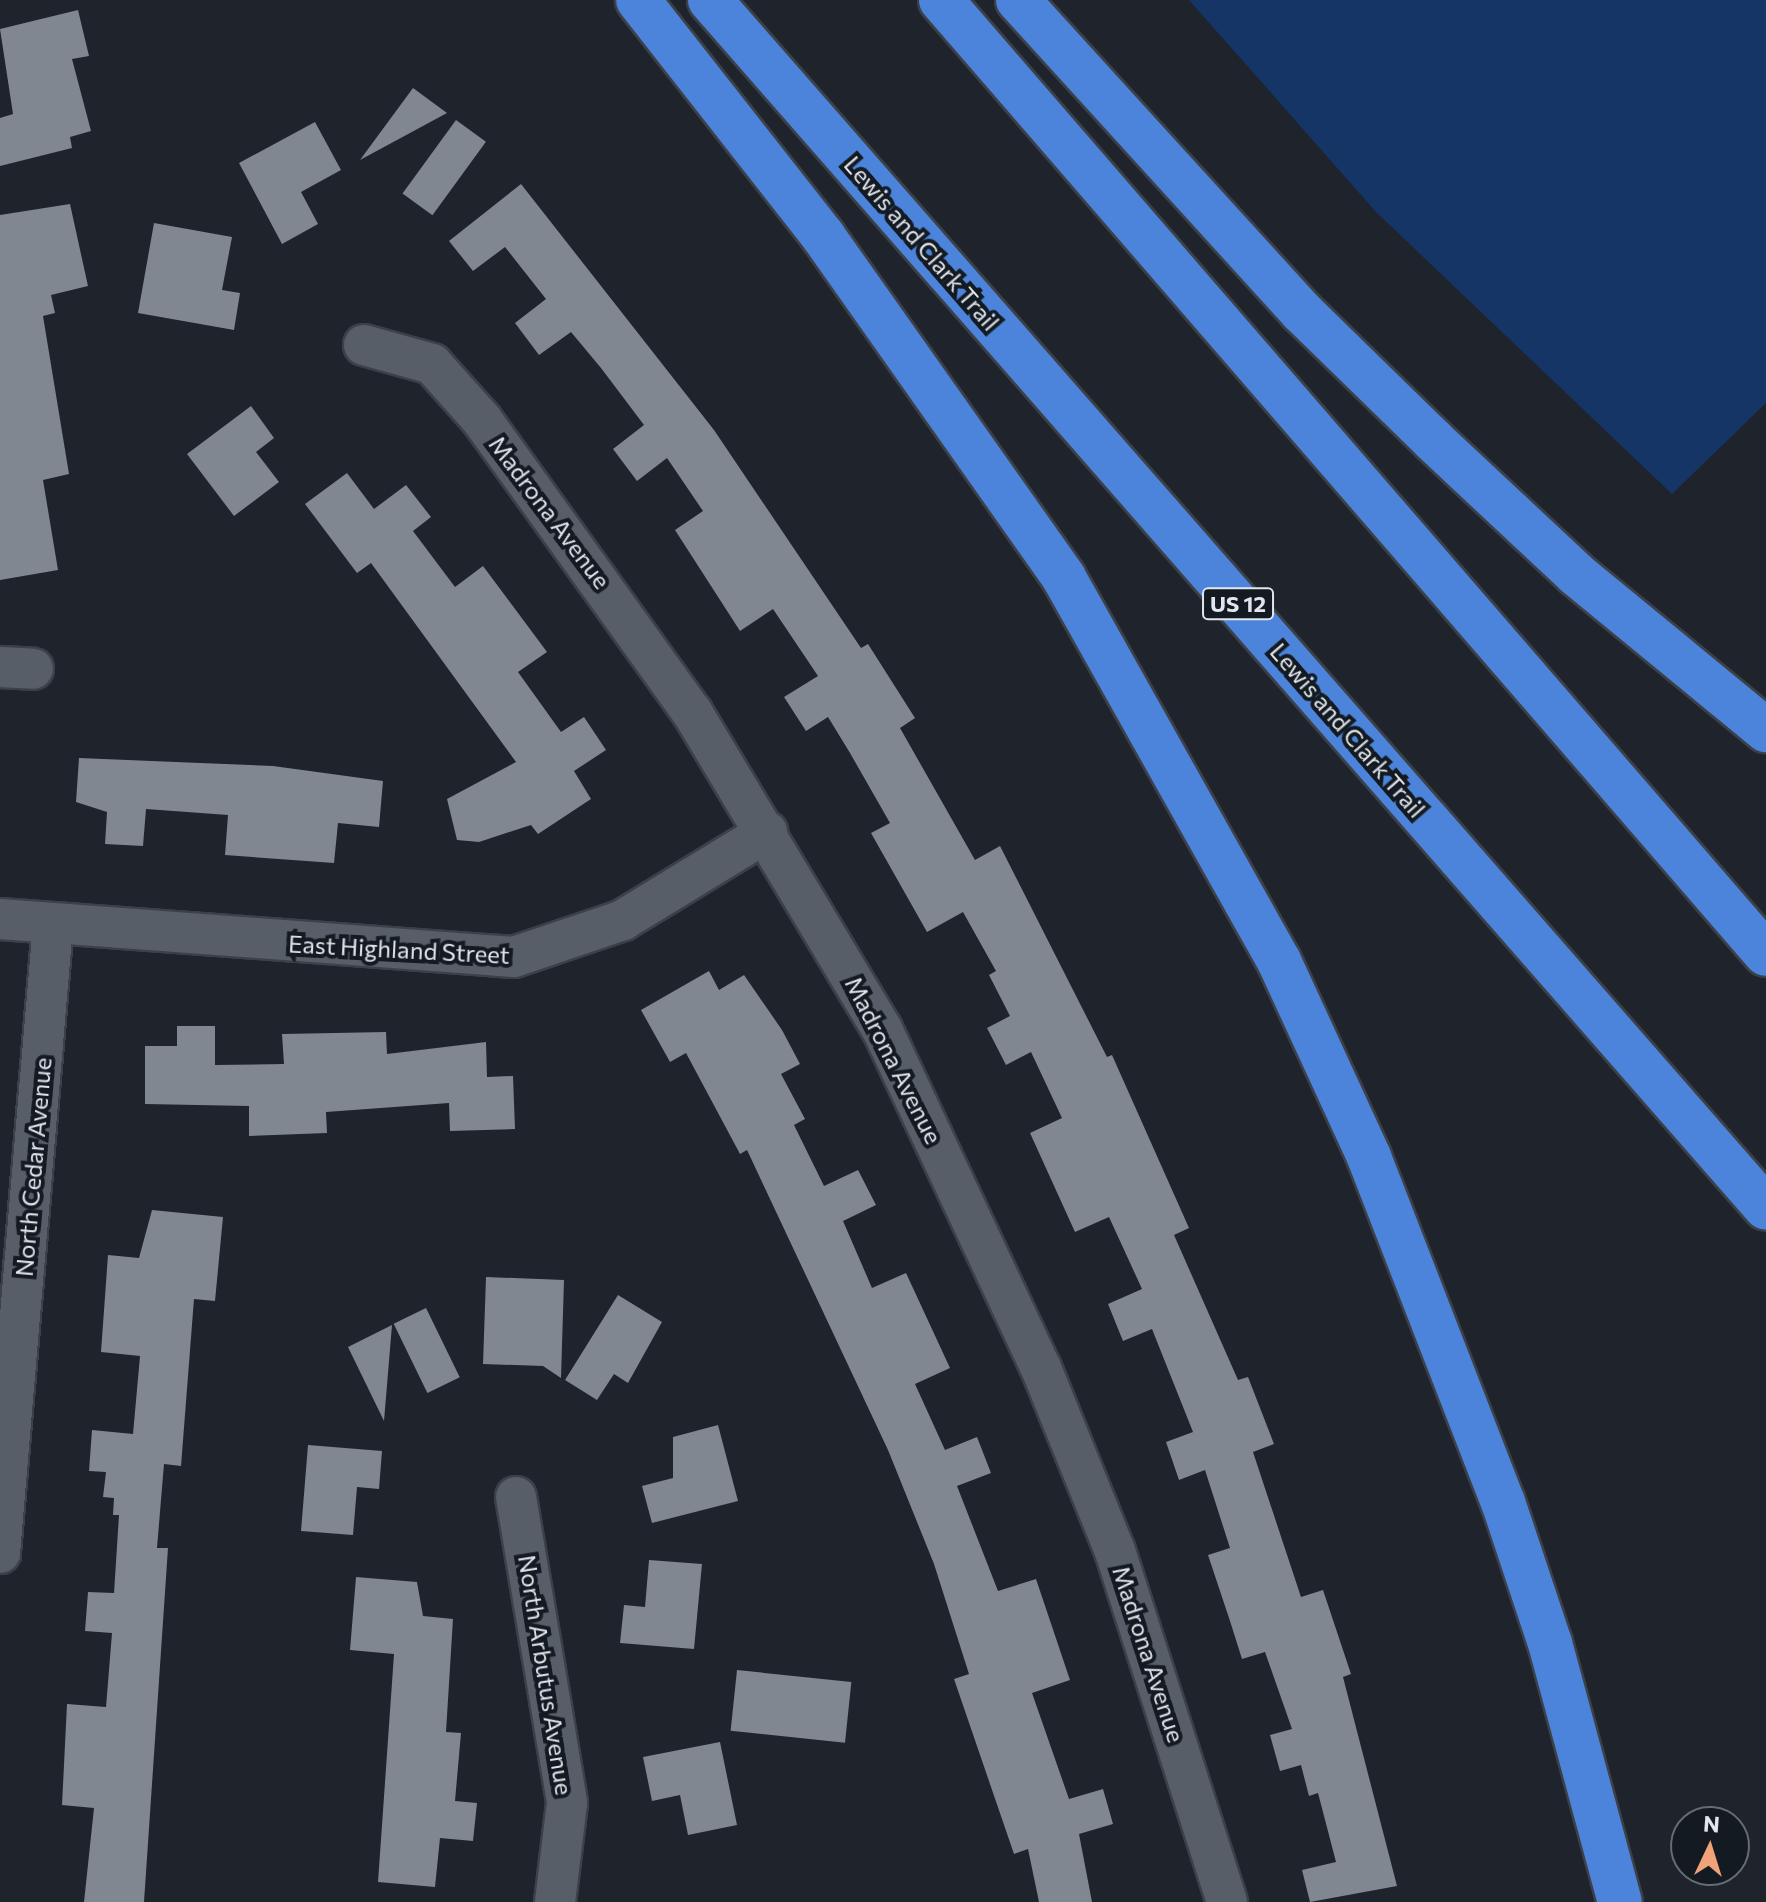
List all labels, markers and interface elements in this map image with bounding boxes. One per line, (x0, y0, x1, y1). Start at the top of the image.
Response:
street label: Lewis and Clark Trail (838, 150, 1006, 336)
street label: Madrona Avenue (483, 430, 617, 594)
road number: US 12 (1202, 586, 1274, 622)
street label: Lewis and Clark Trail (1264, 637, 1432, 823)
street label: East Highland Street (288, 929, 510, 969)
street label: Madrona Avenue (839, 972, 949, 1148)
street label: North Cedar Avenue (9, 1056, 57, 1278)
street label: North Arbutus Avenue (513, 1553, 579, 1797)
street label: Madrona Avenue (1107, 1562, 1191, 1746)
north arrow (1670, 1806, 1750, 1886)
text: N (1702, 1810, 1721, 1838)

